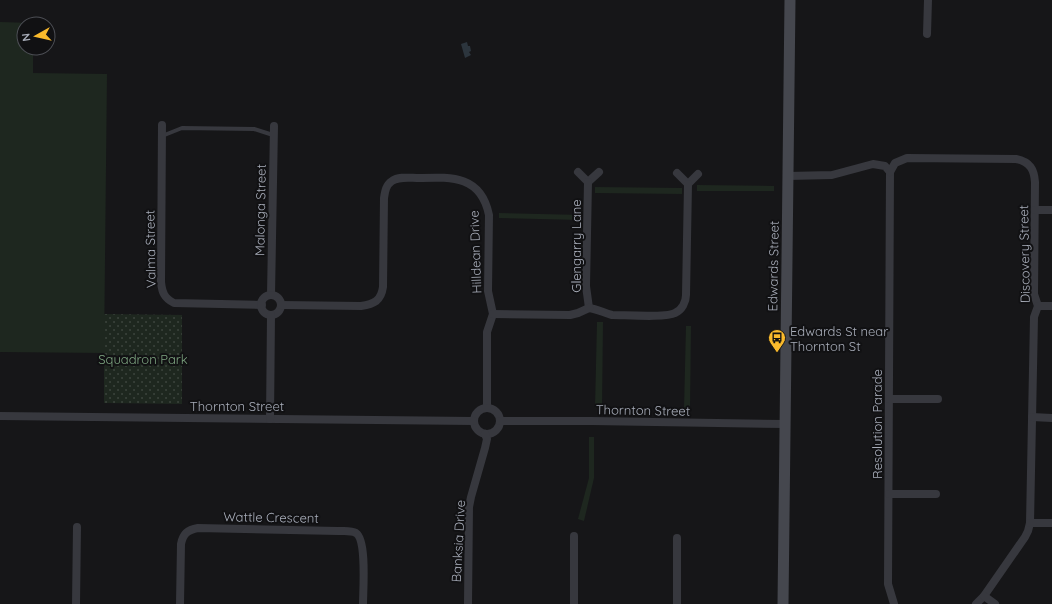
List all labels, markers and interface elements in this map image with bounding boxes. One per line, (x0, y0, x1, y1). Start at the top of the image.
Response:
north arrow (16, 16, 56, 56)
text: N (19, 32, 34, 42)
street label: Malonga Street (251, 164, 269, 256)
street label: Glengarry Lane (568, 199, 584, 293)
street label: Discovery Street (1015, 205, 1033, 303)
street label: Valma Street (141, 210, 159, 288)
street label: Hilldean Drive (466, 210, 484, 294)
street label: Edwards Street (764, 221, 782, 311)
place label: Edwards St near Thornton St (790, 323, 888, 354)
bus stop icon: Edwards St near Thornton St (767, 328, 787, 353)
park label: Squadron Park (98, 351, 188, 367)
street label: Resolution Parade (869, 369, 885, 479)
street label: Thornton Street (190, 398, 284, 414)
street label: Thornton Street (596, 401, 690, 419)
street label: Banksia Drive (448, 499, 468, 583)
street label: Wattle Crescent (223, 508, 319, 526)

